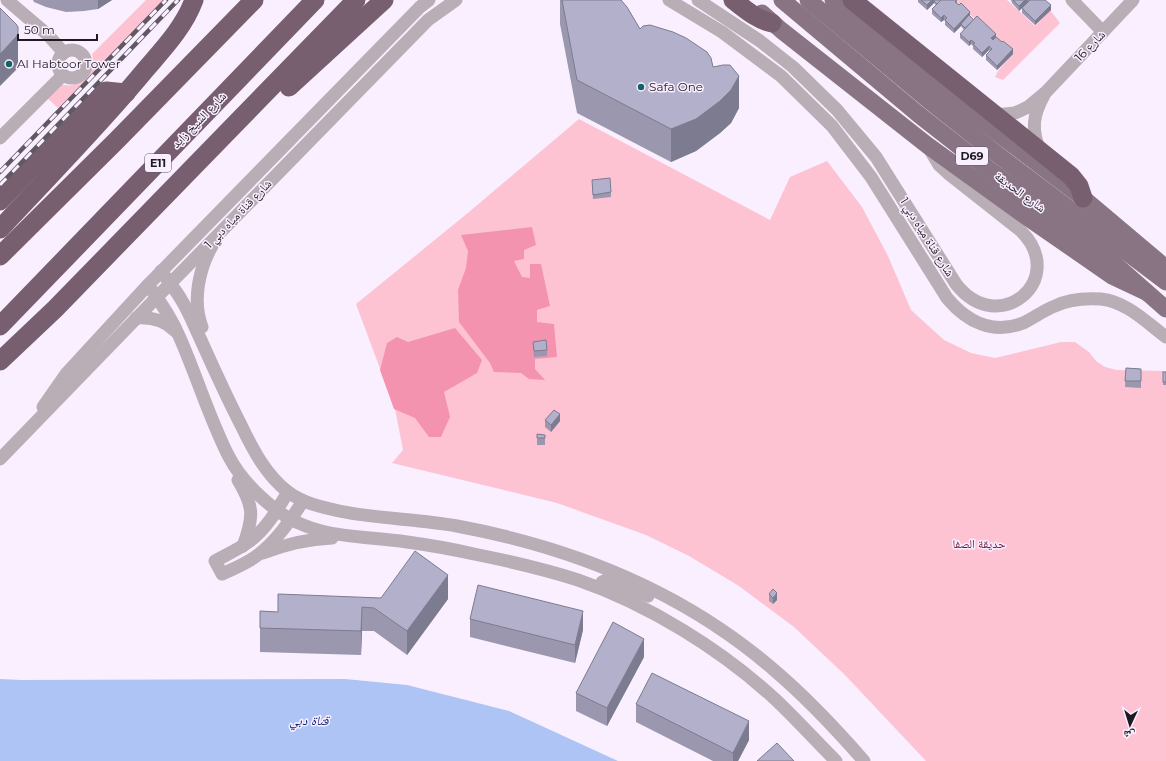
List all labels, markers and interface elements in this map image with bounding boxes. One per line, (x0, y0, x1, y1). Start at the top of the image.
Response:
scale bar (18, 16, 97, 42)
text: 50 m (24, 22, 55, 37)
street label: شارع 16 (1071, 27, 1109, 65)
place label: Al Habtoor Tower (17, 56, 121, 71)
marker: Al Habtoor Tower (4, 59, 14, 69)
place label: Safa One (649, 79, 703, 94)
marker: Safa One (636, 82, 646, 92)
street label: شارع الشيخ زايد (168, 88, 230, 151)
road number: D69 (956, 147, 988, 165)
road number: E11 (145, 154, 171, 172)
street label: شارع الحديقة (991, 168, 1049, 216)
street label: شارع قناة مياه دبي 1 (201, 176, 277, 254)
street label: شارع قناة مياه دبي 1 (895, 194, 958, 281)
park label: حديقة الصفا (952, 536, 1006, 551)
north arrow (1110, 705, 1150, 745)
water label: قناة دبي (289, 712, 331, 731)
text: ش (1123, 727, 1136, 742)

